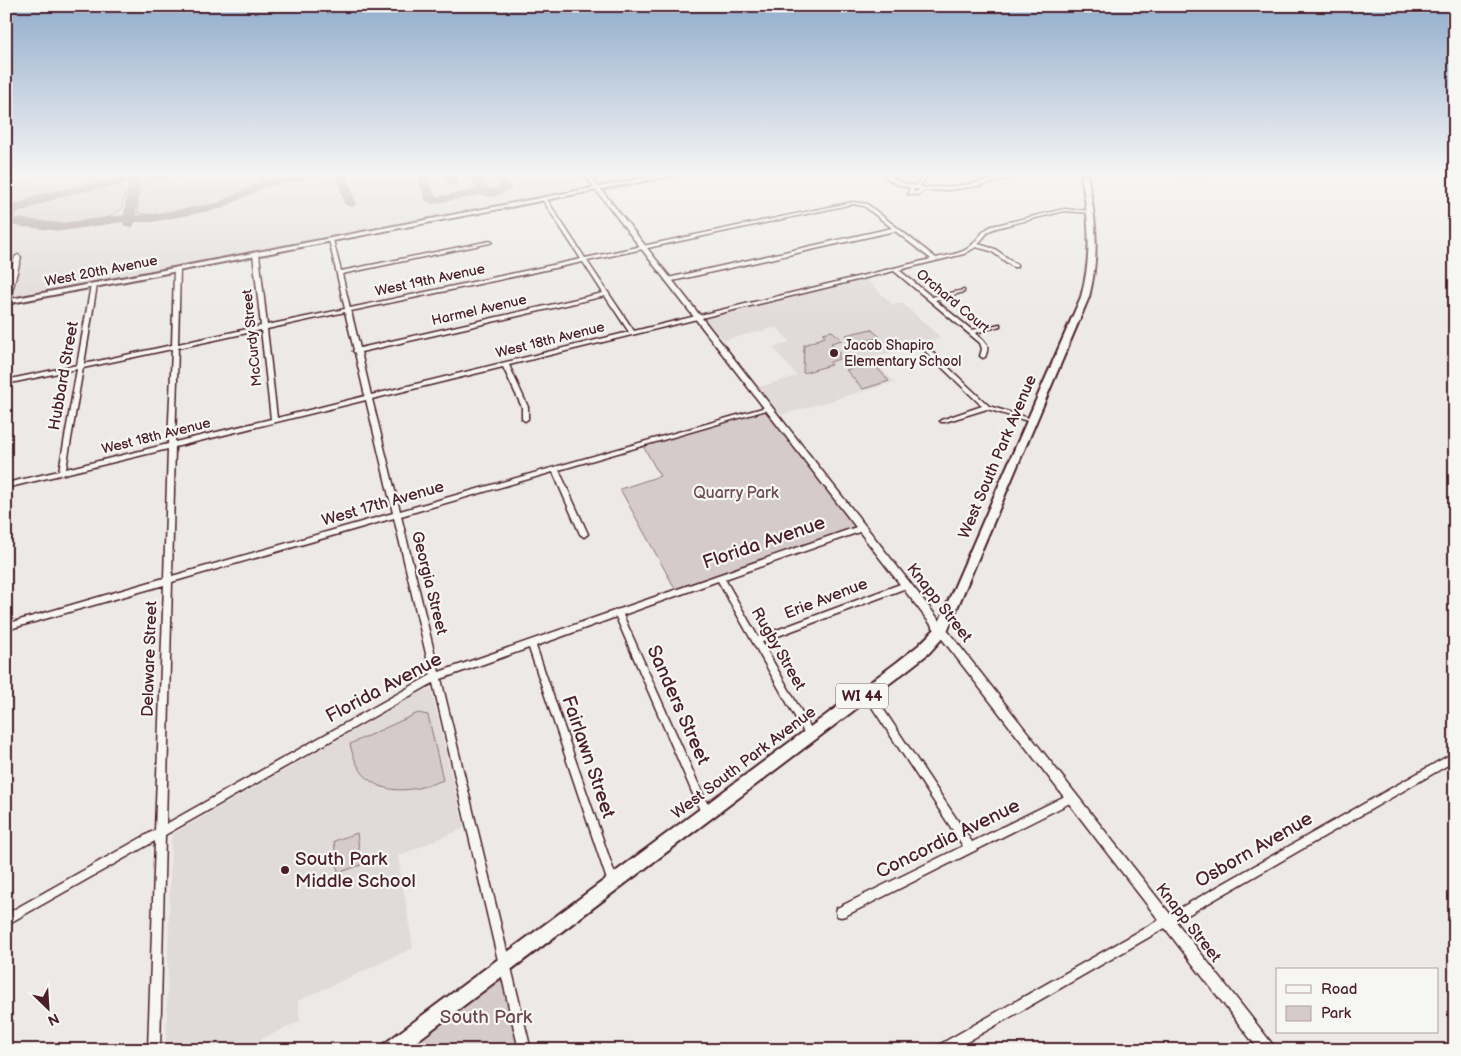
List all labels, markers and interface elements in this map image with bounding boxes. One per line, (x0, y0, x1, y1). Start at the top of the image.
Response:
street label: West 20th Avenue (43, 252, 159, 290)
street label: West 19th Avenue (374, 260, 486, 300)
street label: Orchard Court (913, 265, 994, 337)
street label: McCurdy Street (238, 288, 266, 387)
street label: Harmel Avenue (430, 291, 528, 329)
street label: West 18th Avenue (494, 318, 606, 362)
street label: Hubbard Street (45, 320, 83, 432)
place label: Jacob Shapiro Elementary School (844, 337, 962, 370)
marker: Jacob Shapiro Elementary School (828, 347, 840, 359)
street label: West South Park Avenue (955, 372, 1041, 542)
street label: West 18th Avenue (100, 414, 212, 458)
street label: West 17th Avenue (320, 477, 447, 531)
park label: Quarry Park (693, 484, 779, 503)
street label: Florida Avenue (700, 511, 828, 575)
street label: Georgia Street (407, 529, 451, 637)
street label: Knapp Street (902, 560, 976, 646)
street label: Erie Avenue (782, 574, 871, 624)
street label: Delaware Street (138, 601, 162, 717)
street label: Rugby Street (747, 604, 809, 694)
street label: Sanders Street (641, 642, 715, 768)
street label: Florida Avenue (322, 648, 446, 728)
road number: WI 44 (836, 684, 888, 708)
street label: Fairlawn Street (556, 693, 620, 821)
street label: West South Park Avenue (668, 702, 820, 823)
street label: Concordia Avenue (872, 794, 1024, 884)
street label: Osborn Avenue (1191, 807, 1317, 893)
place label: South Park Middle School (295, 848, 416, 893)
marker: South Park Middle School (279, 864, 291, 876)
street label: Knapp Street (1151, 880, 1225, 966)
legend (1276, 968, 1438, 1034)
text: Road (1321, 980, 1357, 999)
north arrow (22, 984, 72, 1034)
text: Park (1321, 1004, 1352, 1023)
park label: South Park (440, 1006, 533, 1029)
text: N (45, 1009, 62, 1029)

